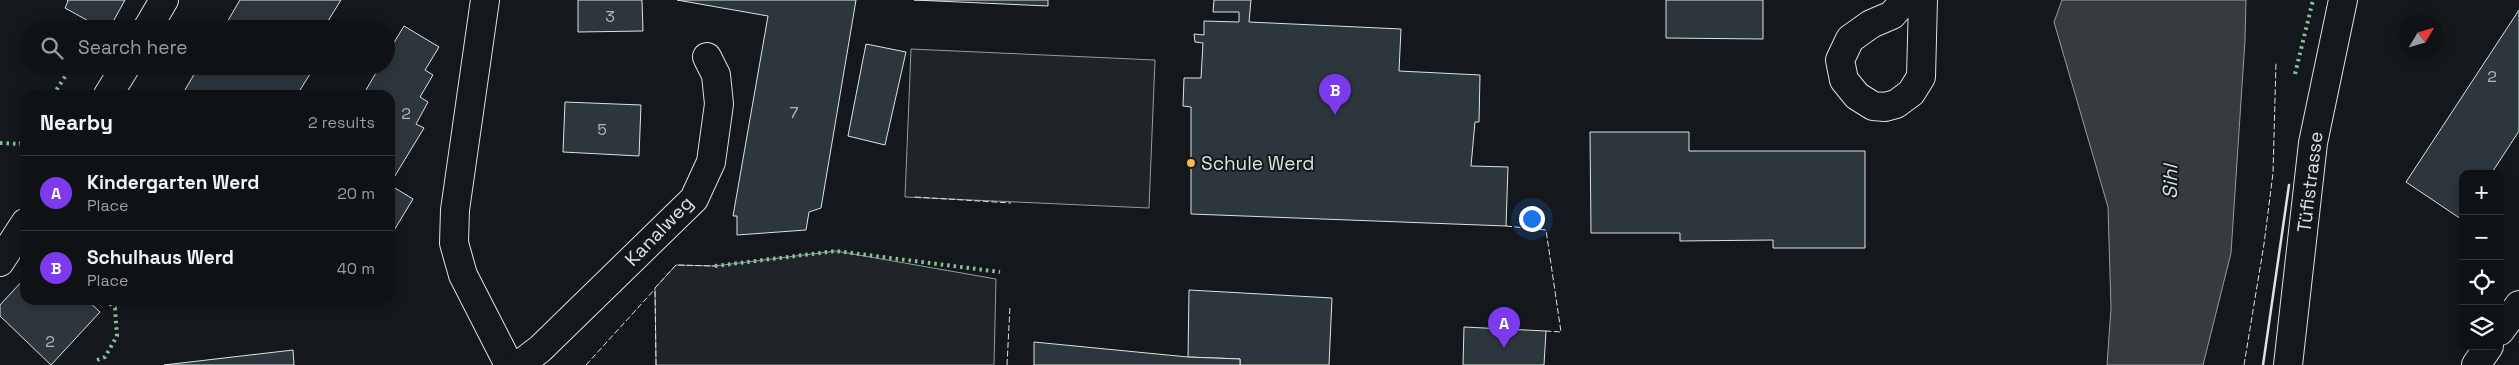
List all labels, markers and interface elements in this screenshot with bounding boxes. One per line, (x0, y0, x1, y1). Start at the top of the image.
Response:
house number: 3 (605, 6, 615, 27)
north arrow (2399, 15, 2444, 60)
search box (20, 20, 395, 75)
icon: search (38, 34, 66, 62)
text: Search here (78, 35, 188, 60)
house number: 2 (2487, 66, 2497, 87)
pin: B (1319, 74, 1351, 115)
house number: 7 (789, 102, 799, 123)
house number: 2 (401, 103, 411, 124)
text: Nearby (40, 109, 113, 136)
text: 2 results (308, 112, 375, 133)
house number: 5 (597, 119, 607, 140)
street label: Tüfistrasse (2291, 130, 2329, 234)
place label: Schule Werd (1201, 151, 1314, 176)
marker: Schule Werd (1185, 157, 1197, 169)
water label: Sihl (2157, 163, 2183, 199)
text: Kindergarten Werd (87, 170, 259, 195)
map controls (2459, 170, 2504, 350)
button: + (2459, 170, 2504, 215)
text: A (51, 183, 61, 204)
text: 20 m (337, 183, 375, 204)
street label: Kanalweg (619, 191, 699, 271)
text: Place (87, 195, 129, 216)
your location (1519, 206, 1545, 232)
button: − (2459, 215, 2504, 260)
text: Schulhaus Werd (87, 245, 234, 270)
text: B (51, 258, 61, 279)
text: 40 m (337, 258, 375, 279)
button: locate (2459, 260, 2504, 305)
text: Place (87, 270, 129, 291)
button: layers (2459, 305, 2504, 350)
pin: A (1488, 307, 1520, 348)
house number: 2 (45, 331, 55, 352)

